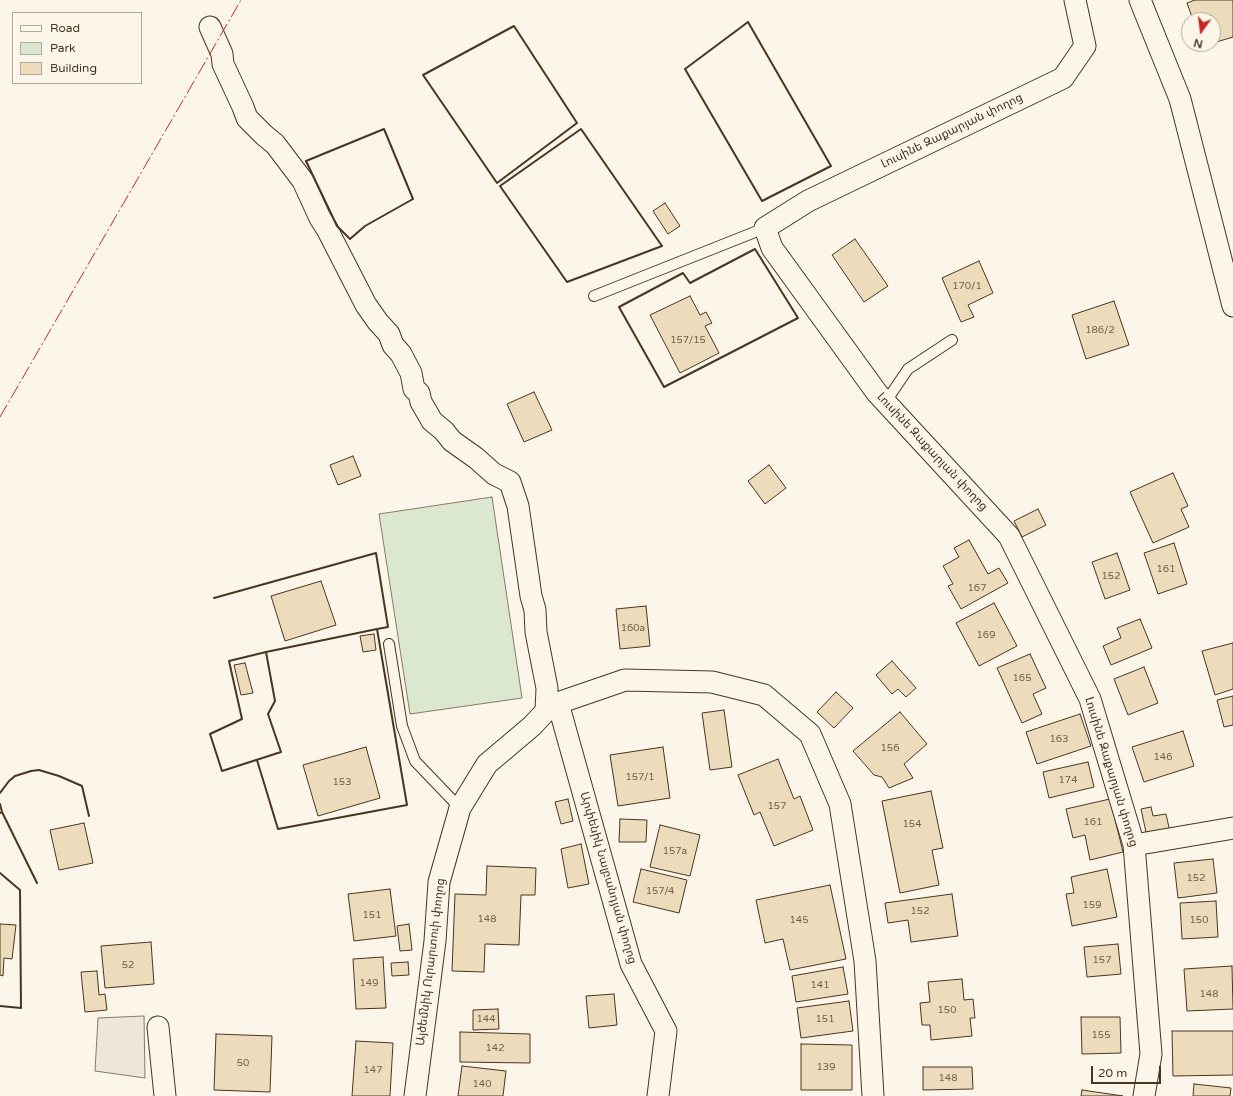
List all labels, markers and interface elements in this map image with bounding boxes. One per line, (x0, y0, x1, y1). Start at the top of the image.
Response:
legend (12, 12, 142, 84)
north arrow (1181, 12, 1221, 52)
text: Road (50, 21, 80, 35)
text: N (1192, 36, 1204, 51)
text: Park (50, 41, 76, 55)
text: Building (50, 61, 97, 75)
street label: Լուսինե Զաքարյան փողոց (879, 90, 1025, 172)
house number: 170/1 (952, 280, 982, 292)
house number: 186/2 (1085, 324, 1115, 336)
house number: 157/15 (670, 334, 706, 346)
street label: Լուսինե Զաքարյան փողոց (873, 390, 991, 514)
house number: 161 (1157, 563, 1175, 575)
house number: 152 (1102, 570, 1120, 582)
house number: 167 (968, 582, 986, 594)
house number: 160a (621, 622, 645, 634)
house number: 169 (977, 629, 995, 641)
house number: 165 (1013, 672, 1031, 684)
street label: Լուսինե Զաքարյան փողոց (1081, 695, 1141, 849)
house number: 163 (1050, 733, 1068, 745)
house number: 156 (881, 742, 899, 754)
house number: 146 (1154, 751, 1172, 763)
house number: 157/1 (625, 771, 655, 783)
house number: 174 (1059, 774, 1077, 786)
house number: 153 (333, 776, 351, 788)
street label: Արփենիկ Նալբանդյան փողոց (576, 790, 640, 966)
house number: 157 (768, 800, 786, 812)
house number: 161 (1084, 816, 1102, 828)
house number: 154 (903, 818, 921, 830)
house number: 157a (663, 845, 687, 857)
house number: 152 (1187, 872, 1205, 884)
street label: Այծեմնիկ Ուրարտուի փողոց (414, 877, 448, 1047)
house number: 157/4 (646, 885, 674, 897)
house number: 159 (1083, 899, 1101, 911)
house number: 152 (911, 905, 929, 917)
house number: 151 (363, 909, 381, 921)
house number: 148 (478, 913, 496, 925)
house number: 145 (790, 914, 808, 926)
house number: 150 (1190, 914, 1208, 926)
house number: 157 (1093, 954, 1111, 966)
house number: 52 (122, 959, 134, 971)
house number: 149 (360, 977, 378, 989)
house number: 141 (811, 979, 829, 991)
house number: 148 (1200, 988, 1218, 1000)
house number: 150 (938, 1004, 956, 1016)
house number: 144 (477, 1013, 495, 1025)
house number: 151 (816, 1013, 834, 1025)
house number: 155 (1092, 1029, 1110, 1041)
house number: 142 (486, 1042, 504, 1054)
house number: 50 (237, 1057, 249, 1069)
scale bar (1093, 1058, 1163, 1084)
house number: 139 (817, 1061, 835, 1073)
house number: 147 (364, 1064, 382, 1076)
text: 20 m (1098, 1066, 1127, 1080)
house number: 148 (939, 1072, 957, 1084)
house number: 140 (473, 1078, 491, 1090)

